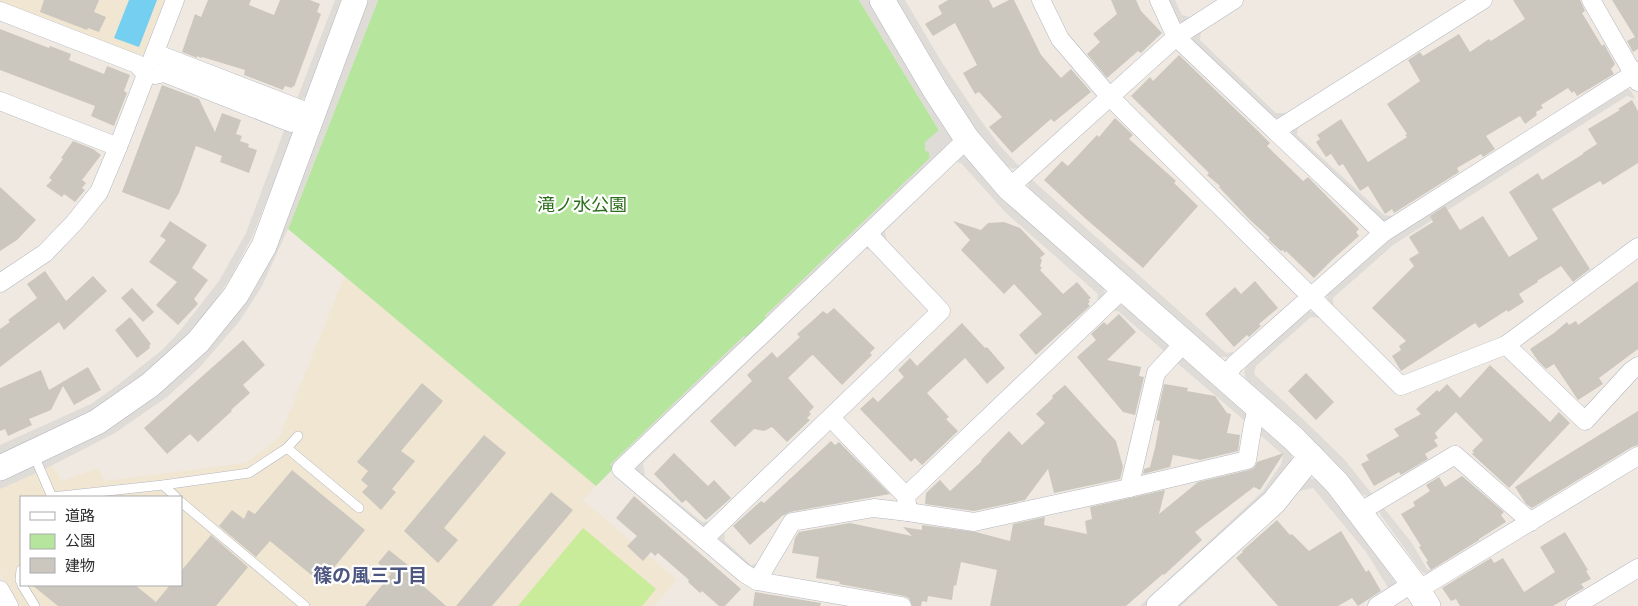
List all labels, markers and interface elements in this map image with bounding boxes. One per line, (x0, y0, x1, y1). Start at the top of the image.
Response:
park label: 滝ノ水公園 (537, 194, 627, 216)
legend (20, 496, 182, 586)
text: 道路 (65, 507, 95, 525)
text: 公園 (65, 532, 95, 550)
text: 建物 (65, 557, 95, 575)
district label: 篠の風三丁目 (313, 565, 427, 587)

